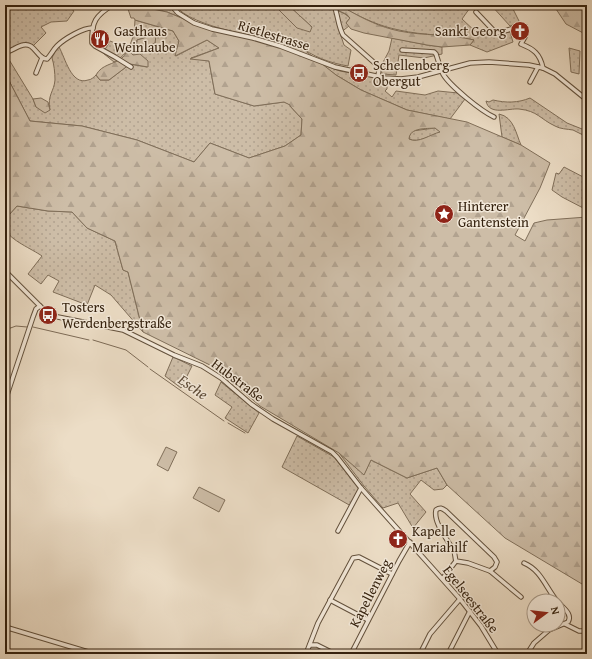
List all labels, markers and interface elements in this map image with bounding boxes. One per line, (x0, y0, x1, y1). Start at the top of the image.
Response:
street label: Rietlestrasse (235, 15, 313, 56)
church icon: Sankt Georg (509, 20, 531, 42)
place label: Gasthaus Weinlaube (114, 21, 176, 57)
place label: Sankt Georg (435, 21, 506, 41)
restaurant icon: Gasthaus Weinlaube (89, 28, 111, 50)
place label: Schellenberg Obergut (373, 55, 449, 91)
bus stop icon: Schellenberg Obergut (348, 62, 370, 84)
place label: Hinterer Gantenstein (458, 196, 529, 232)
place icon: Hinterer Gantenstein (433, 203, 455, 225)
place label: Tosters Werdenbergstraße (62, 297, 172, 333)
bus stop icon: Tosters Werdenbergstraße (37, 304, 59, 326)
street label: Hubstraße (207, 353, 269, 407)
water label: Esche (173, 368, 212, 404)
place label: Kapelle Mariahilf (412, 521, 468, 557)
church icon: Kapelle Mariahilf (387, 528, 409, 550)
street label: Kapellenweg (344, 555, 396, 631)
street label: Egelseestraße (438, 561, 504, 637)
north arrow (526, 593, 566, 633)
text: N (547, 605, 565, 617)

